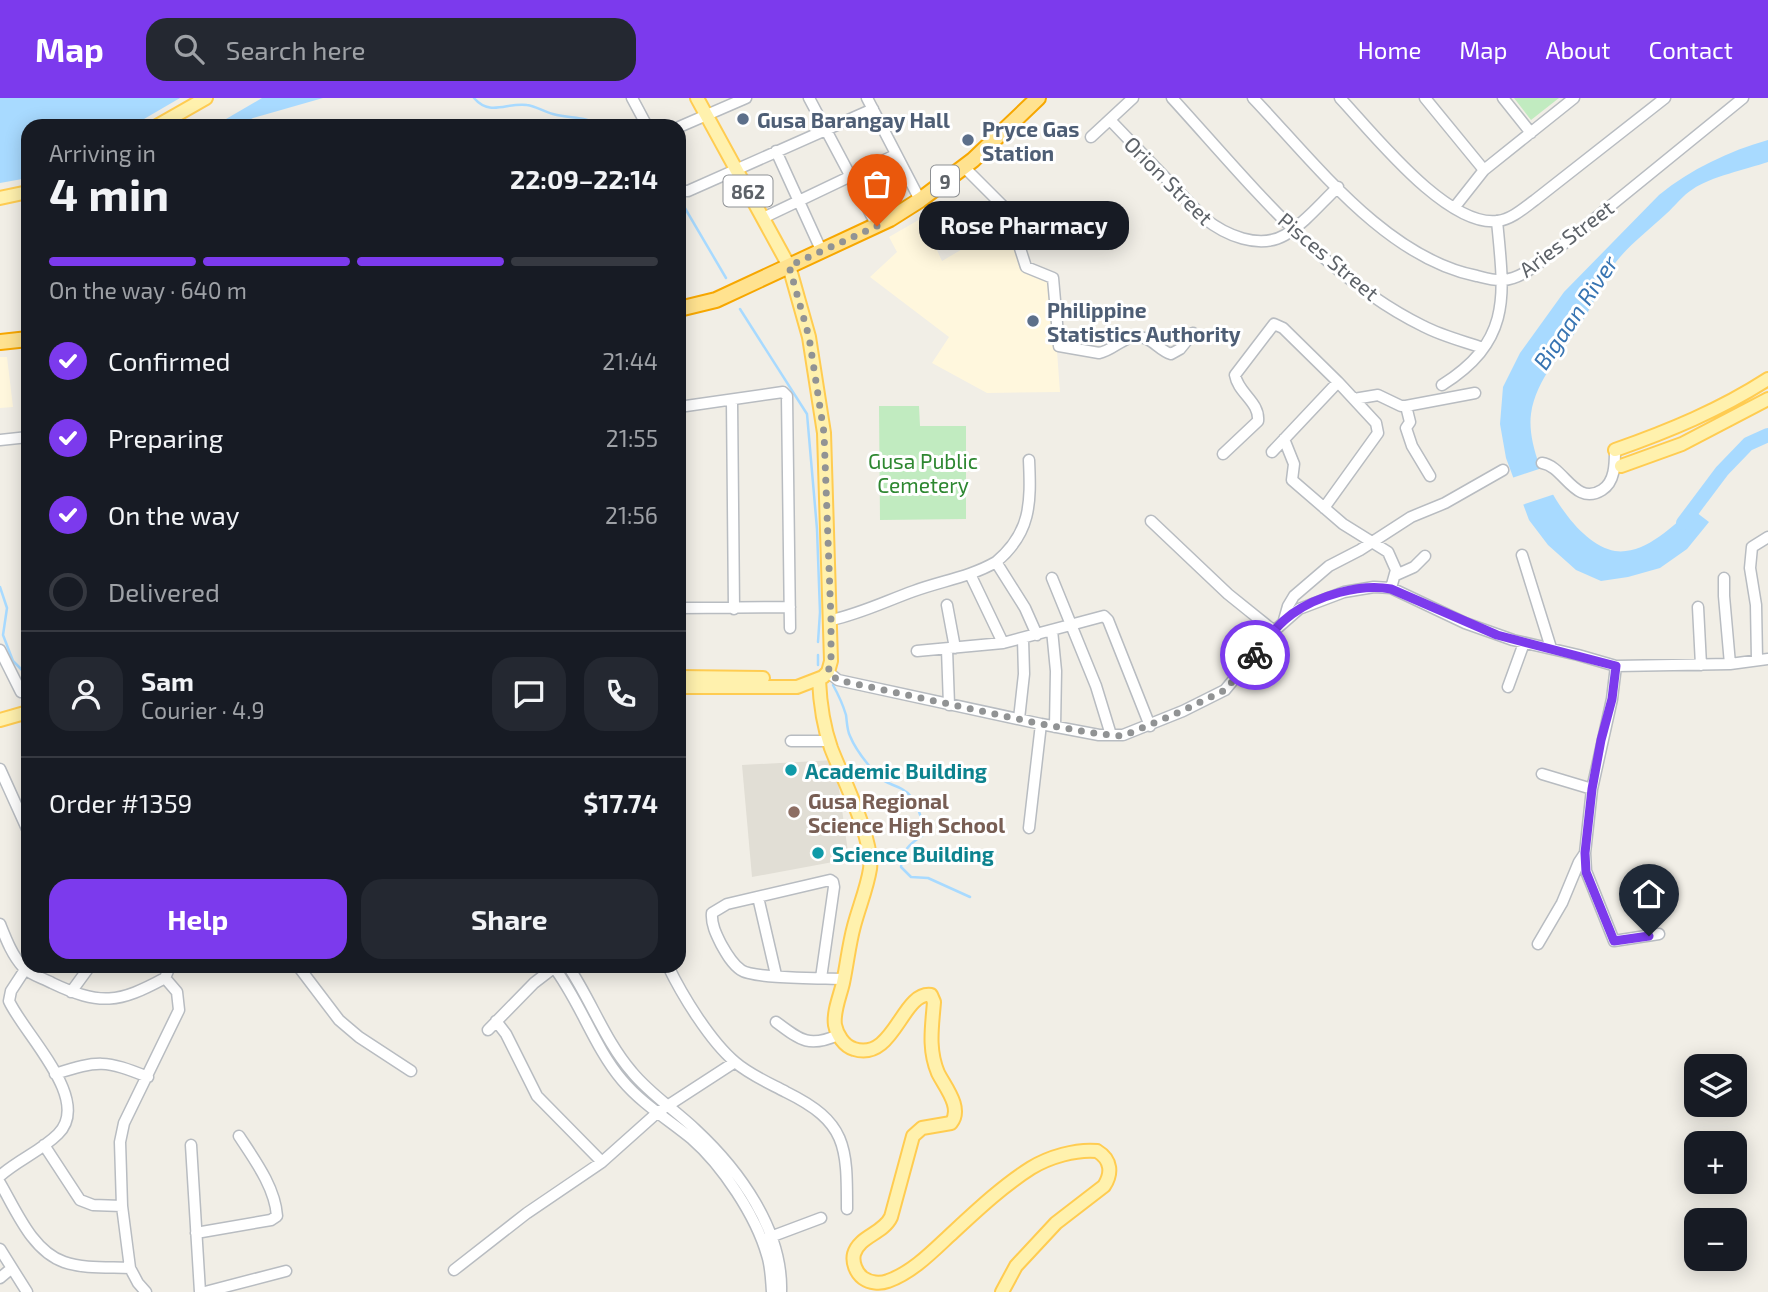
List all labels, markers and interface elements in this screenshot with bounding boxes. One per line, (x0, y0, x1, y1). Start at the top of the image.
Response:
search box (146, 18, 636, 81)
text: Map (35, 29, 104, 69)
icon: search (170, 30, 208, 68)
text: Search here (226, 34, 365, 65)
text: Home (1358, 35, 1421, 64)
text: Map (1459, 35, 1507, 64)
text: About (1545, 35, 1611, 64)
text: Contact (1649, 35, 1733, 64)
place label: Gusa Barangay Hall (757, 107, 950, 133)
marker: Gusa Barangay Hall (735, 111, 751, 127)
place label: Pryce Gas Station (982, 116, 1079, 165)
street label: Orion Street (1120, 131, 1218, 229)
marker: Pryce Gas Station (960, 132, 976, 148)
text: Arriving in (49, 139, 156, 167)
pin (847, 154, 907, 226)
text: 22:09–22:14 (510, 163, 658, 194)
text: 4 min (49, 165, 169, 220)
icon: bag (858, 165, 896, 203)
road number: 9 (931, 166, 959, 197)
road number: 862 (724, 176, 772, 206)
street label: Aries Street (1514, 194, 1618, 282)
callout: Rose Pharmacy (919, 202, 1129, 250)
street label: Pisces Street (1274, 207, 1384, 305)
text: Rose Pharmacy (940, 211, 1108, 239)
water label: Bigaan River (1527, 249, 1624, 374)
text: On the way · 640 m (49, 276, 247, 304)
place label: Philippine Statistics Authority (1047, 297, 1241, 347)
marker: Philippine Statistics Authority (1025, 313, 1041, 329)
icon: check (49, 342, 87, 380)
text: Confirmed (108, 345, 231, 376)
text: 21:44 (602, 347, 658, 375)
icon: check (49, 419, 87, 457)
text: Preparing (108, 422, 223, 453)
text: 21:55 (606, 424, 658, 452)
park label: Gusa Public Cemetery (868, 448, 978, 497)
icon: check (49, 496, 87, 534)
text: On the way (108, 499, 239, 530)
text: 21:56 (605, 501, 658, 529)
text: Delivered (108, 576, 220, 607)
courier (1220, 620, 1290, 690)
icon: bike (1236, 636, 1274, 674)
button: person (49, 657, 123, 731)
button: chat (492, 657, 566, 731)
button: phone (584, 657, 658, 731)
text: Sam (141, 665, 194, 696)
text: Courier · 4.9 (141, 696, 265, 724)
place label: Academic Building (805, 758, 987, 783)
marker: Academic Building (783, 762, 799, 778)
text: Order #1359 (49, 787, 193, 818)
text: $17.74 (583, 787, 658, 818)
place label: Gusa Regional Science High School (808, 788, 1005, 837)
marker: Gusa Regional Science High School (786, 804, 802, 820)
place label: Science Building (832, 841, 994, 866)
marker: Science Building (810, 845, 826, 861)
pin (1619, 864, 1679, 936)
icon: home (1630, 875, 1668, 913)
button: Help (49, 879, 347, 959)
button: Share (361, 879, 658, 959)
map controls (1684, 1054, 1747, 1271)
button: layers (1684, 1054, 1747, 1117)
button: + (1684, 1131, 1747, 1194)
button: − (1684, 1208, 1747, 1271)

